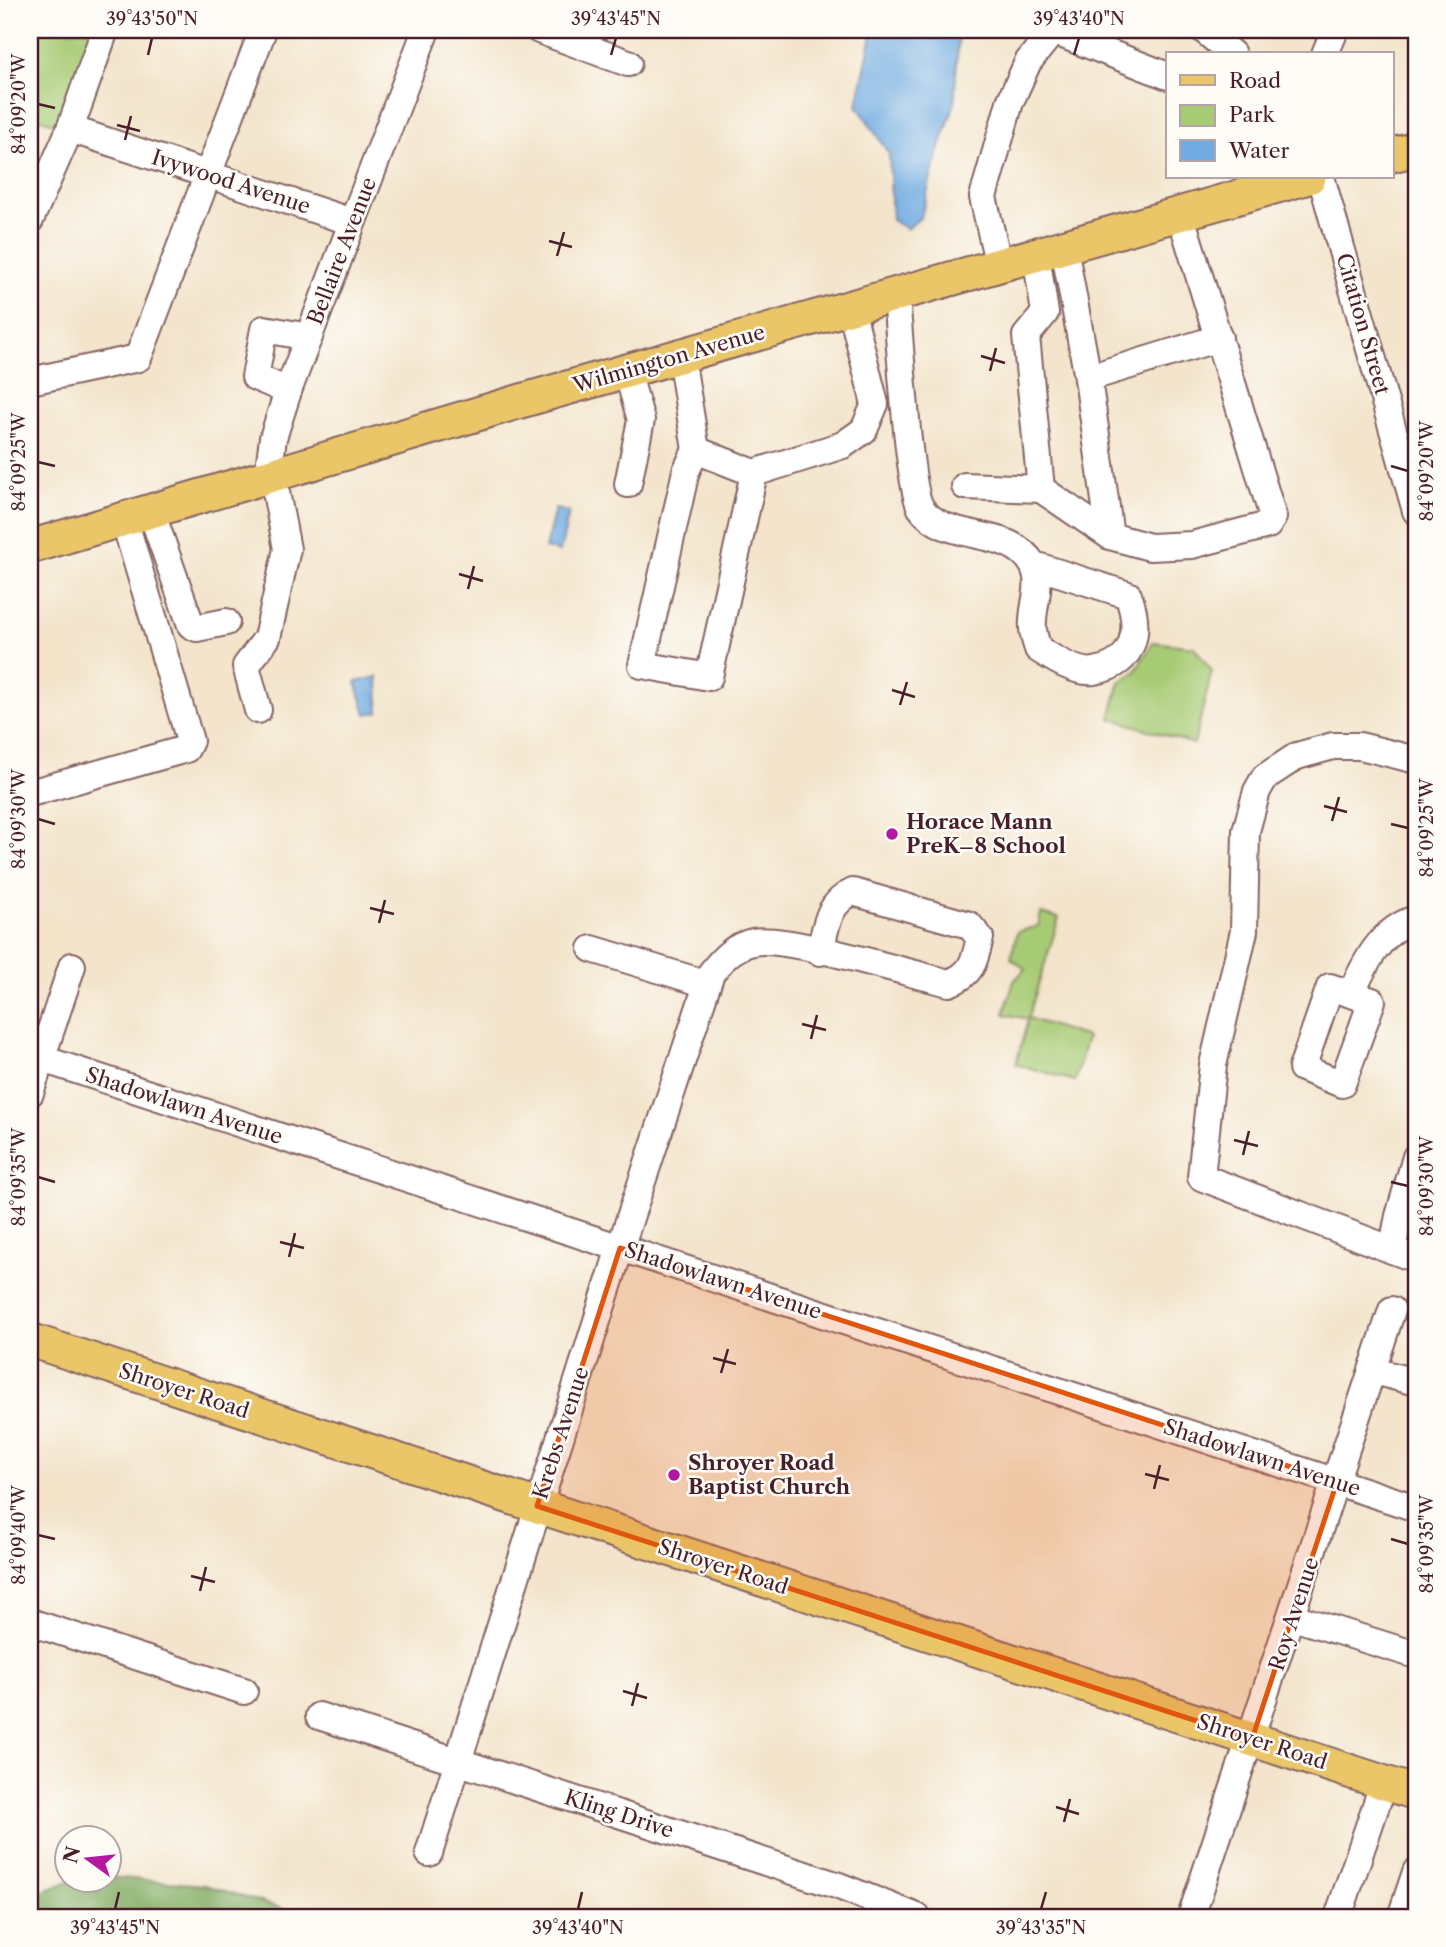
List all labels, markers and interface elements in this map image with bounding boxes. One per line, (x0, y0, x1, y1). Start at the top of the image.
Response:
text: 39°43'50"N (106, 8, 198, 30)
text: 39°43'45"N (571, 8, 661, 30)
text: 39°43'40"N (1033, 8, 1125, 30)
text: 84°09'20"W (8, 52, 30, 154)
legend (1166, 52, 1394, 178)
text: Road (1229, 68, 1281, 93)
text: Park (1229, 102, 1275, 127)
text: Water (1228, 138, 1289, 163)
street label: Ivywood Avenue (149, 144, 314, 219)
street label: Bellaire Avenue (302, 173, 381, 328)
street label: Citation Street (1331, 250, 1396, 398)
street label: Wilmington Avenue (569, 319, 768, 398)
text: 84°09'25"W (8, 411, 30, 512)
text: 84°09'20"W (1416, 419, 1438, 521)
text: 84°09'30"W (8, 768, 30, 869)
text: 84°09'25"W (1416, 777, 1438, 878)
place label: Horace Mann PreK–8 School (906, 809, 1066, 858)
marker: Horace Mann PreK–8 School (884, 826, 900, 842)
street label: Shadowlawn Avenue (82, 1062, 286, 1149)
text: 84°09'35"W (8, 1126, 30, 1226)
text: 84°09'30"W (1416, 1135, 1438, 1236)
street label: Shadowlawn Avenue (621, 1237, 825, 1324)
street label: Shroyer Road (116, 1358, 253, 1423)
street label: Krebs Avenue (527, 1363, 594, 1502)
street label: Shadowlawn Avenue (1160, 1414, 1364, 1501)
place label: Shroyer Road Baptist Church (688, 1450, 851, 1499)
marker: Shroyer Road Baptist Church (666, 1467, 682, 1483)
text: 84°09'40"W (8, 1484, 30, 1585)
text: 84°09'35"W (1416, 1493, 1438, 1593)
street label: Shroyer Road (655, 1534, 792, 1599)
street label: Roy Avenue (1263, 1554, 1324, 1674)
street label: Shroyer Road (1194, 1709, 1331, 1774)
street label: Kling Drive (561, 1784, 677, 1843)
north arrow (52, 1825, 122, 1895)
text: N (59, 1844, 85, 1866)
text: 39°43'45"N (70, 1917, 160, 1939)
text: 39°43'40"N (532, 1917, 624, 1939)
text: 39°43'35"N (996, 1917, 1086, 1939)

